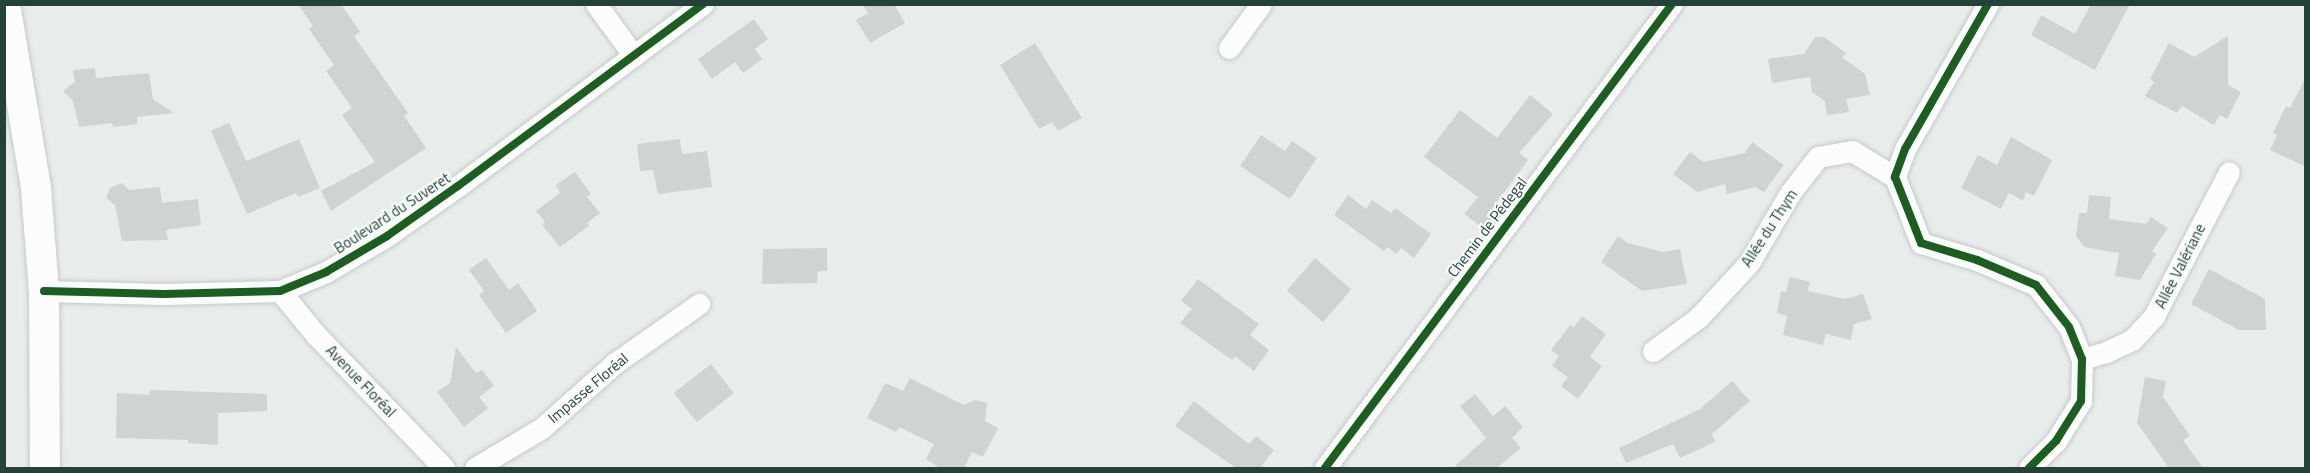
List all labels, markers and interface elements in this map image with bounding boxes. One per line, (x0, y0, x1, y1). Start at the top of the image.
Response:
street label: Boulevard du Suveret (331, 169, 453, 257)
street label: Chemin de Pédegal (1444, 174, 1530, 280)
street label: Allée du Thym (1737, 186, 1801, 270)
street label: Allée Valériane (2151, 221, 2209, 311)
street label: Avenue Floréal (322, 341, 400, 421)
street label: Impasse Floréal (544, 349, 632, 427)

